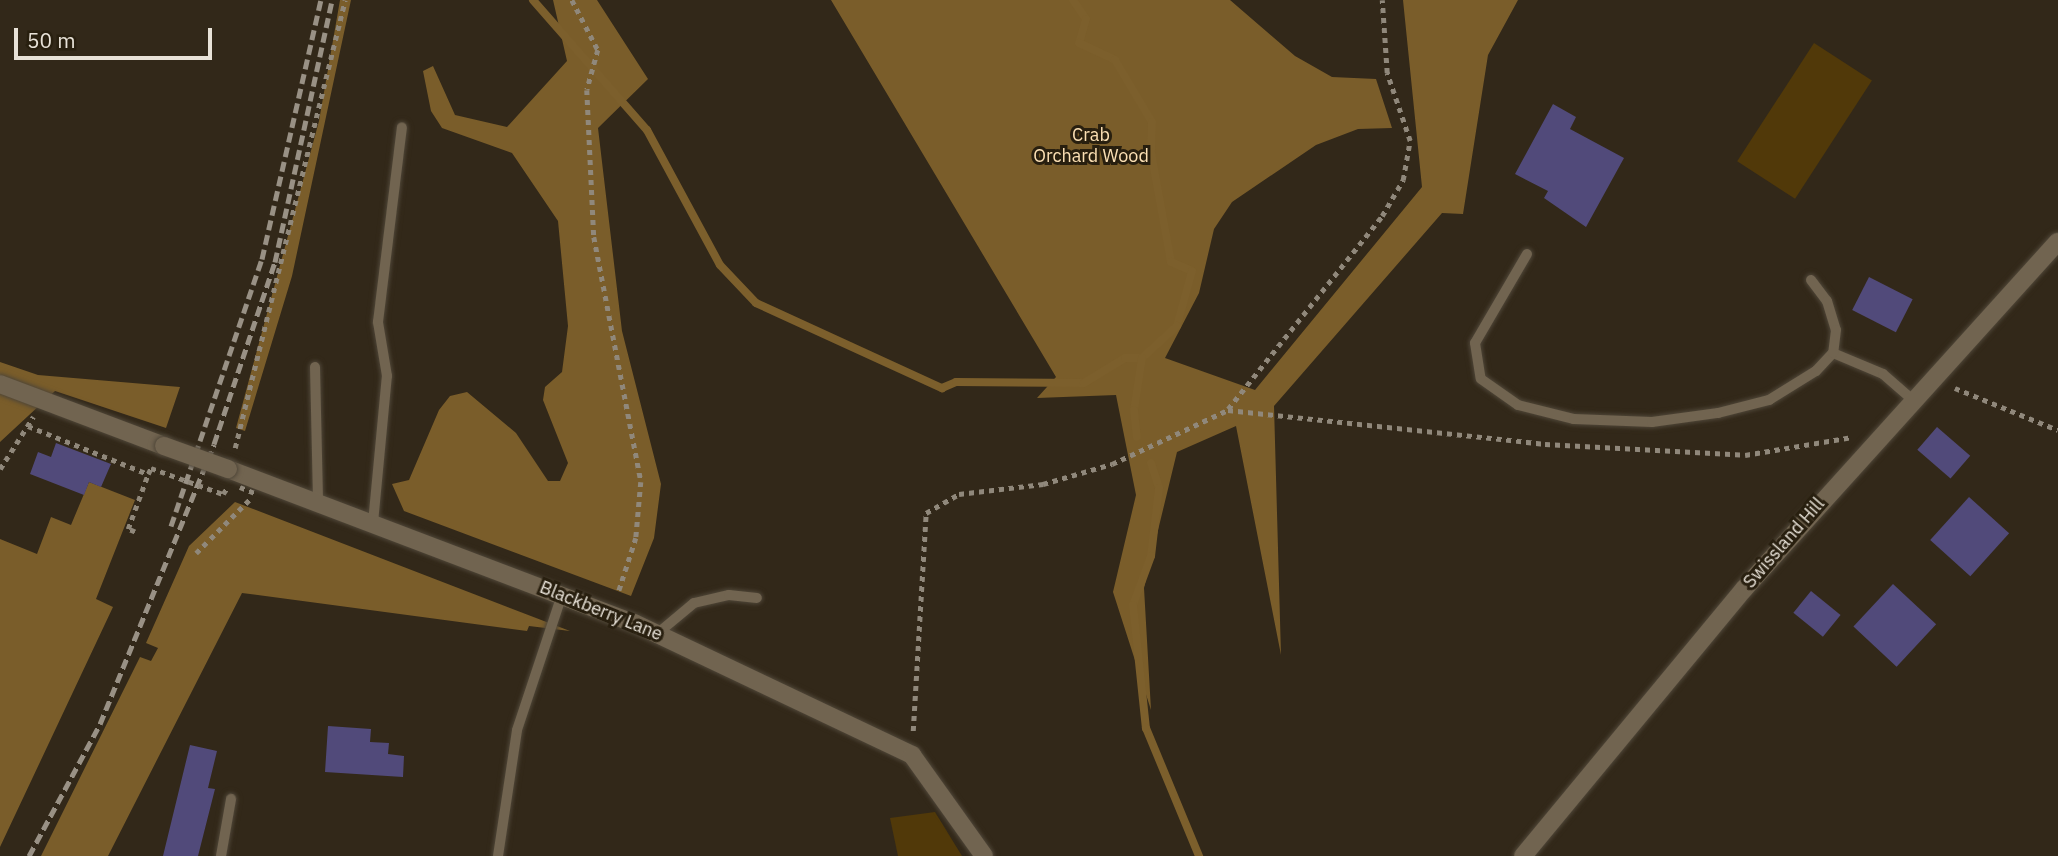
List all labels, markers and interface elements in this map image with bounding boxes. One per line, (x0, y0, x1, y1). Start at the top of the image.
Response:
scale bar (18, 14, 215, 58)
text: 50 m (27, 26, 76, 54)
park label: Crab Orchard Wood (1033, 125, 1149, 168)
street label: Swissland Hill (1739, 493, 1829, 593)
street label: Blackberry Lane (536, 577, 666, 645)

